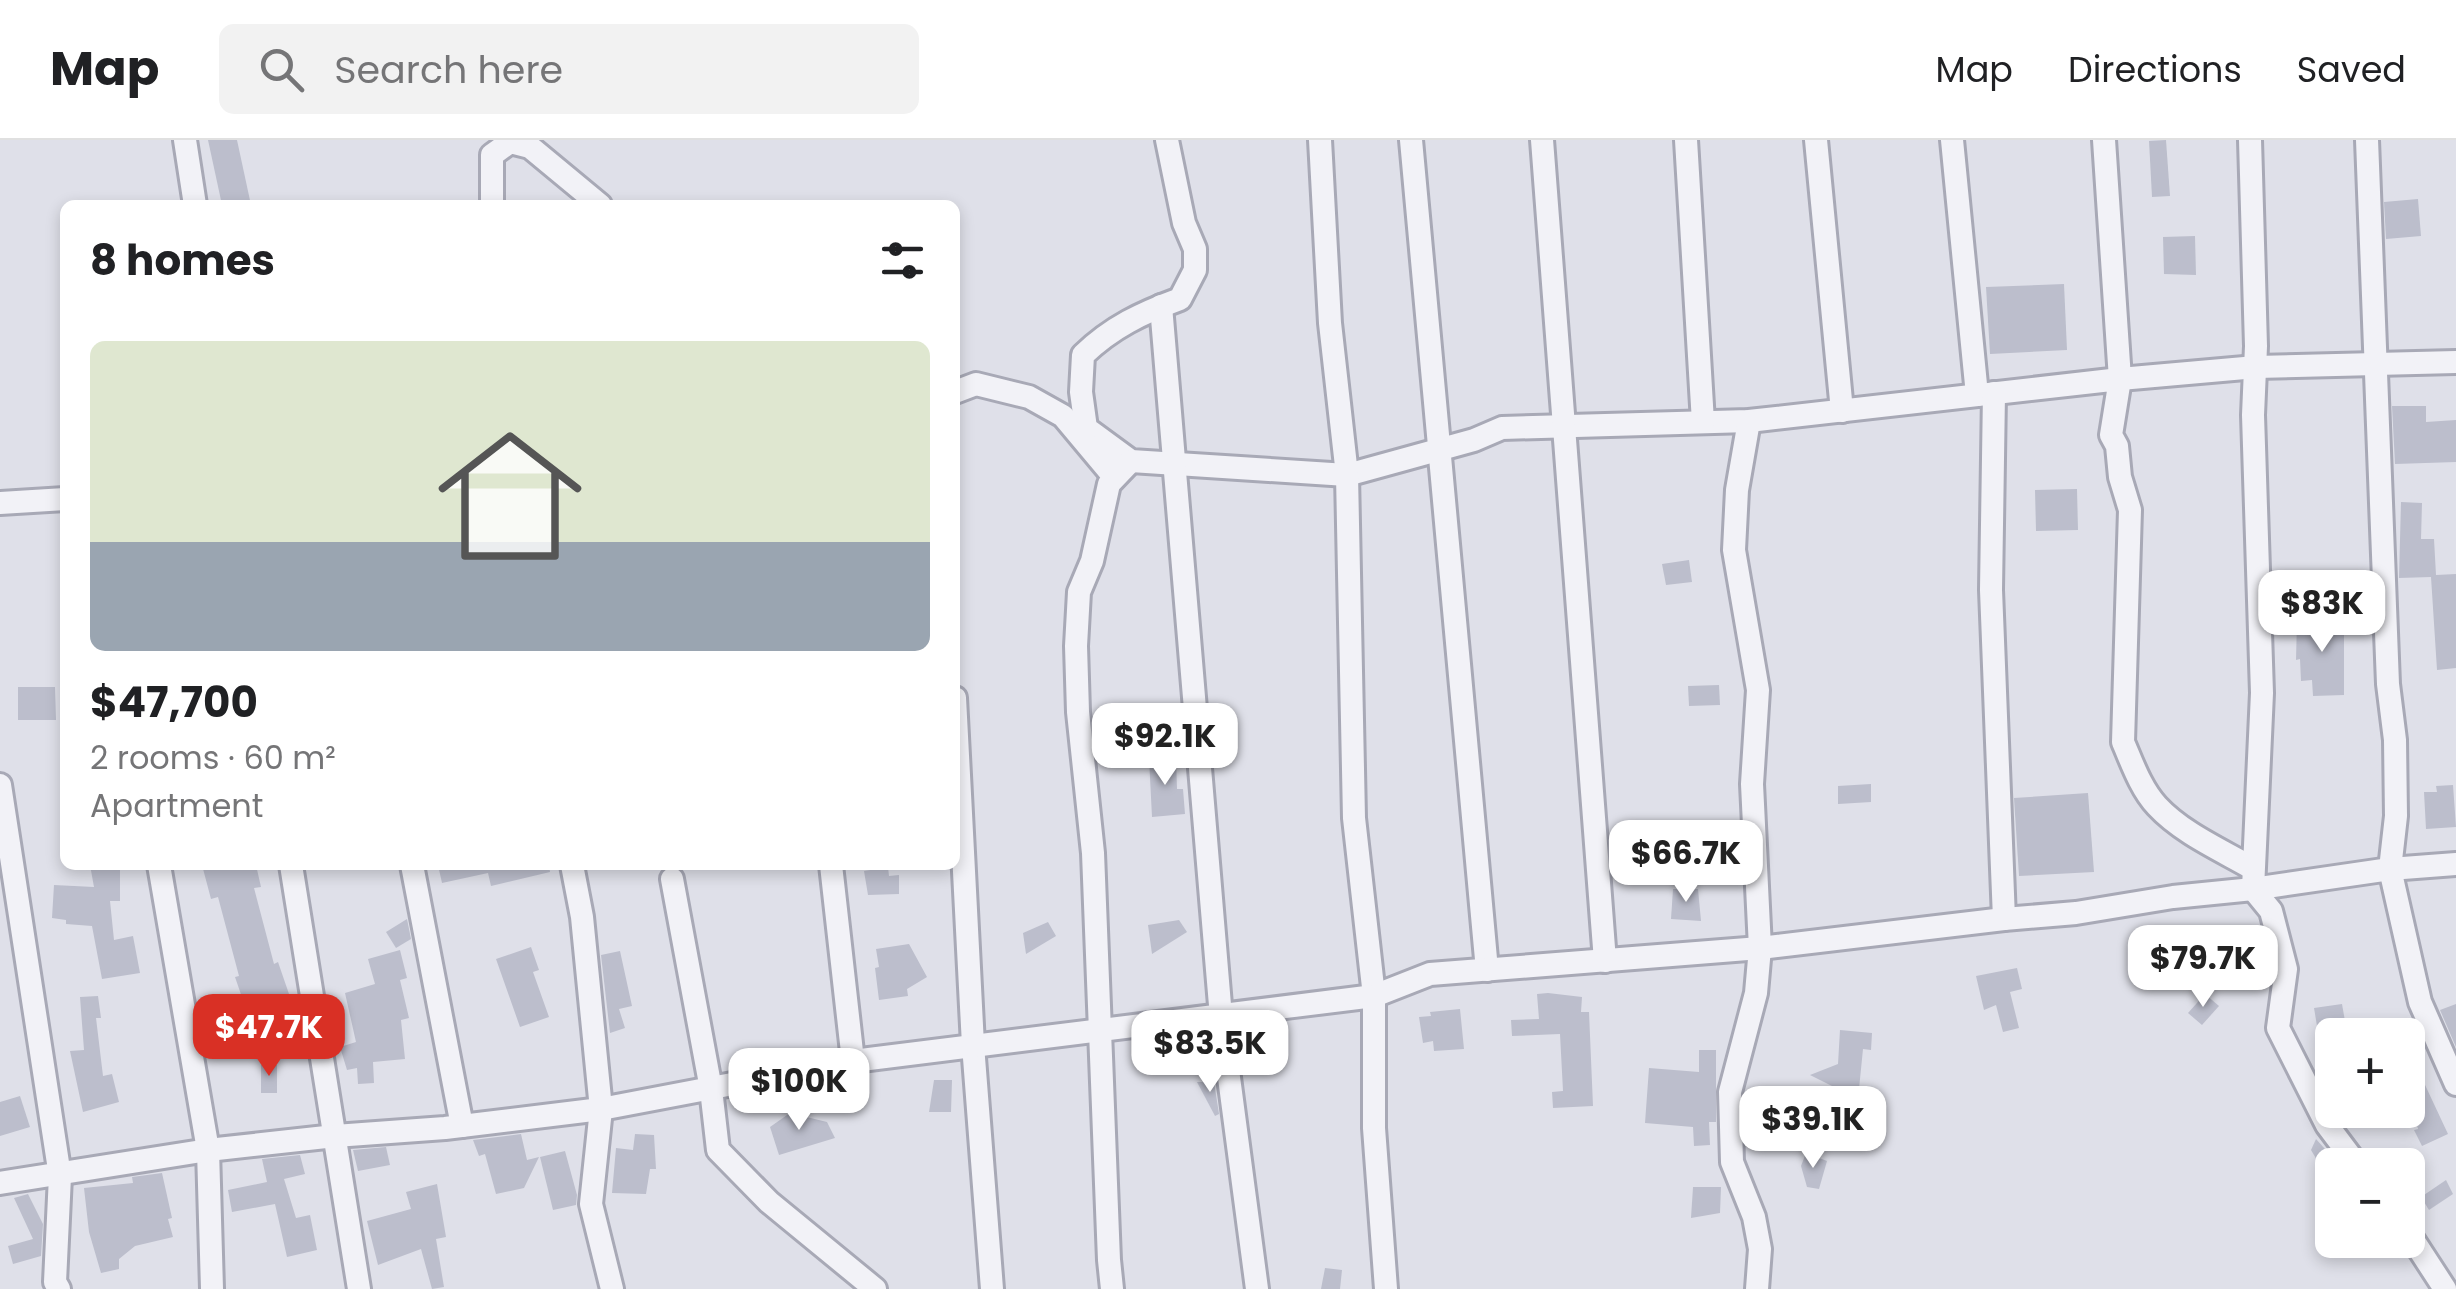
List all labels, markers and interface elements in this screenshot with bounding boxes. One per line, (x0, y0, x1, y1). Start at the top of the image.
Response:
search box (219, 24, 919, 114)
text: Map (50, 35, 159, 102)
icon: search (254, 42, 309, 97)
text: Search here (334, 43, 563, 96)
text: Map (1936, 45, 2013, 94)
text: Directions (2068, 45, 2242, 94)
text: Saved (2297, 45, 2406, 94)
text: 8 homes (90, 231, 275, 290)
icon: filters (875, 233, 930, 288)
icon: home (420, 406, 600, 586)
pin: $83K (2263, 570, 2381, 655)
text: $83K (2280, 580, 2364, 625)
text: $47,700 (90, 673, 258, 732)
pin: $92.1K (1084, 703, 1246, 788)
text: $92.1K (1114, 713, 1216, 758)
text: 2 rooms · 60 m² (90, 735, 336, 780)
text: Apartment (90, 783, 263, 828)
pin: $66.7K (1605, 820, 1767, 905)
text: $66.7K (1631, 830, 1741, 875)
pin: $79.7K (2122, 925, 2284, 1010)
text: $79.7K (2150, 935, 2256, 980)
pin: $47.7K (188, 994, 350, 1079)
text: $47.7K (215, 1004, 323, 1049)
pin: $83.5K (1129, 1010, 1291, 1095)
map controls (2315, 1018, 2425, 1258)
button: + (2315, 1018, 2425, 1128)
text: $83.5K (1153, 1020, 1267, 1065)
pin: $100K (729, 1048, 869, 1133)
text: $100K (750, 1058, 848, 1103)
pin: $39.1K (1732, 1086, 1894, 1171)
text: $39.1K (1761, 1096, 1865, 1141)
button: − (2315, 1148, 2425, 1258)

